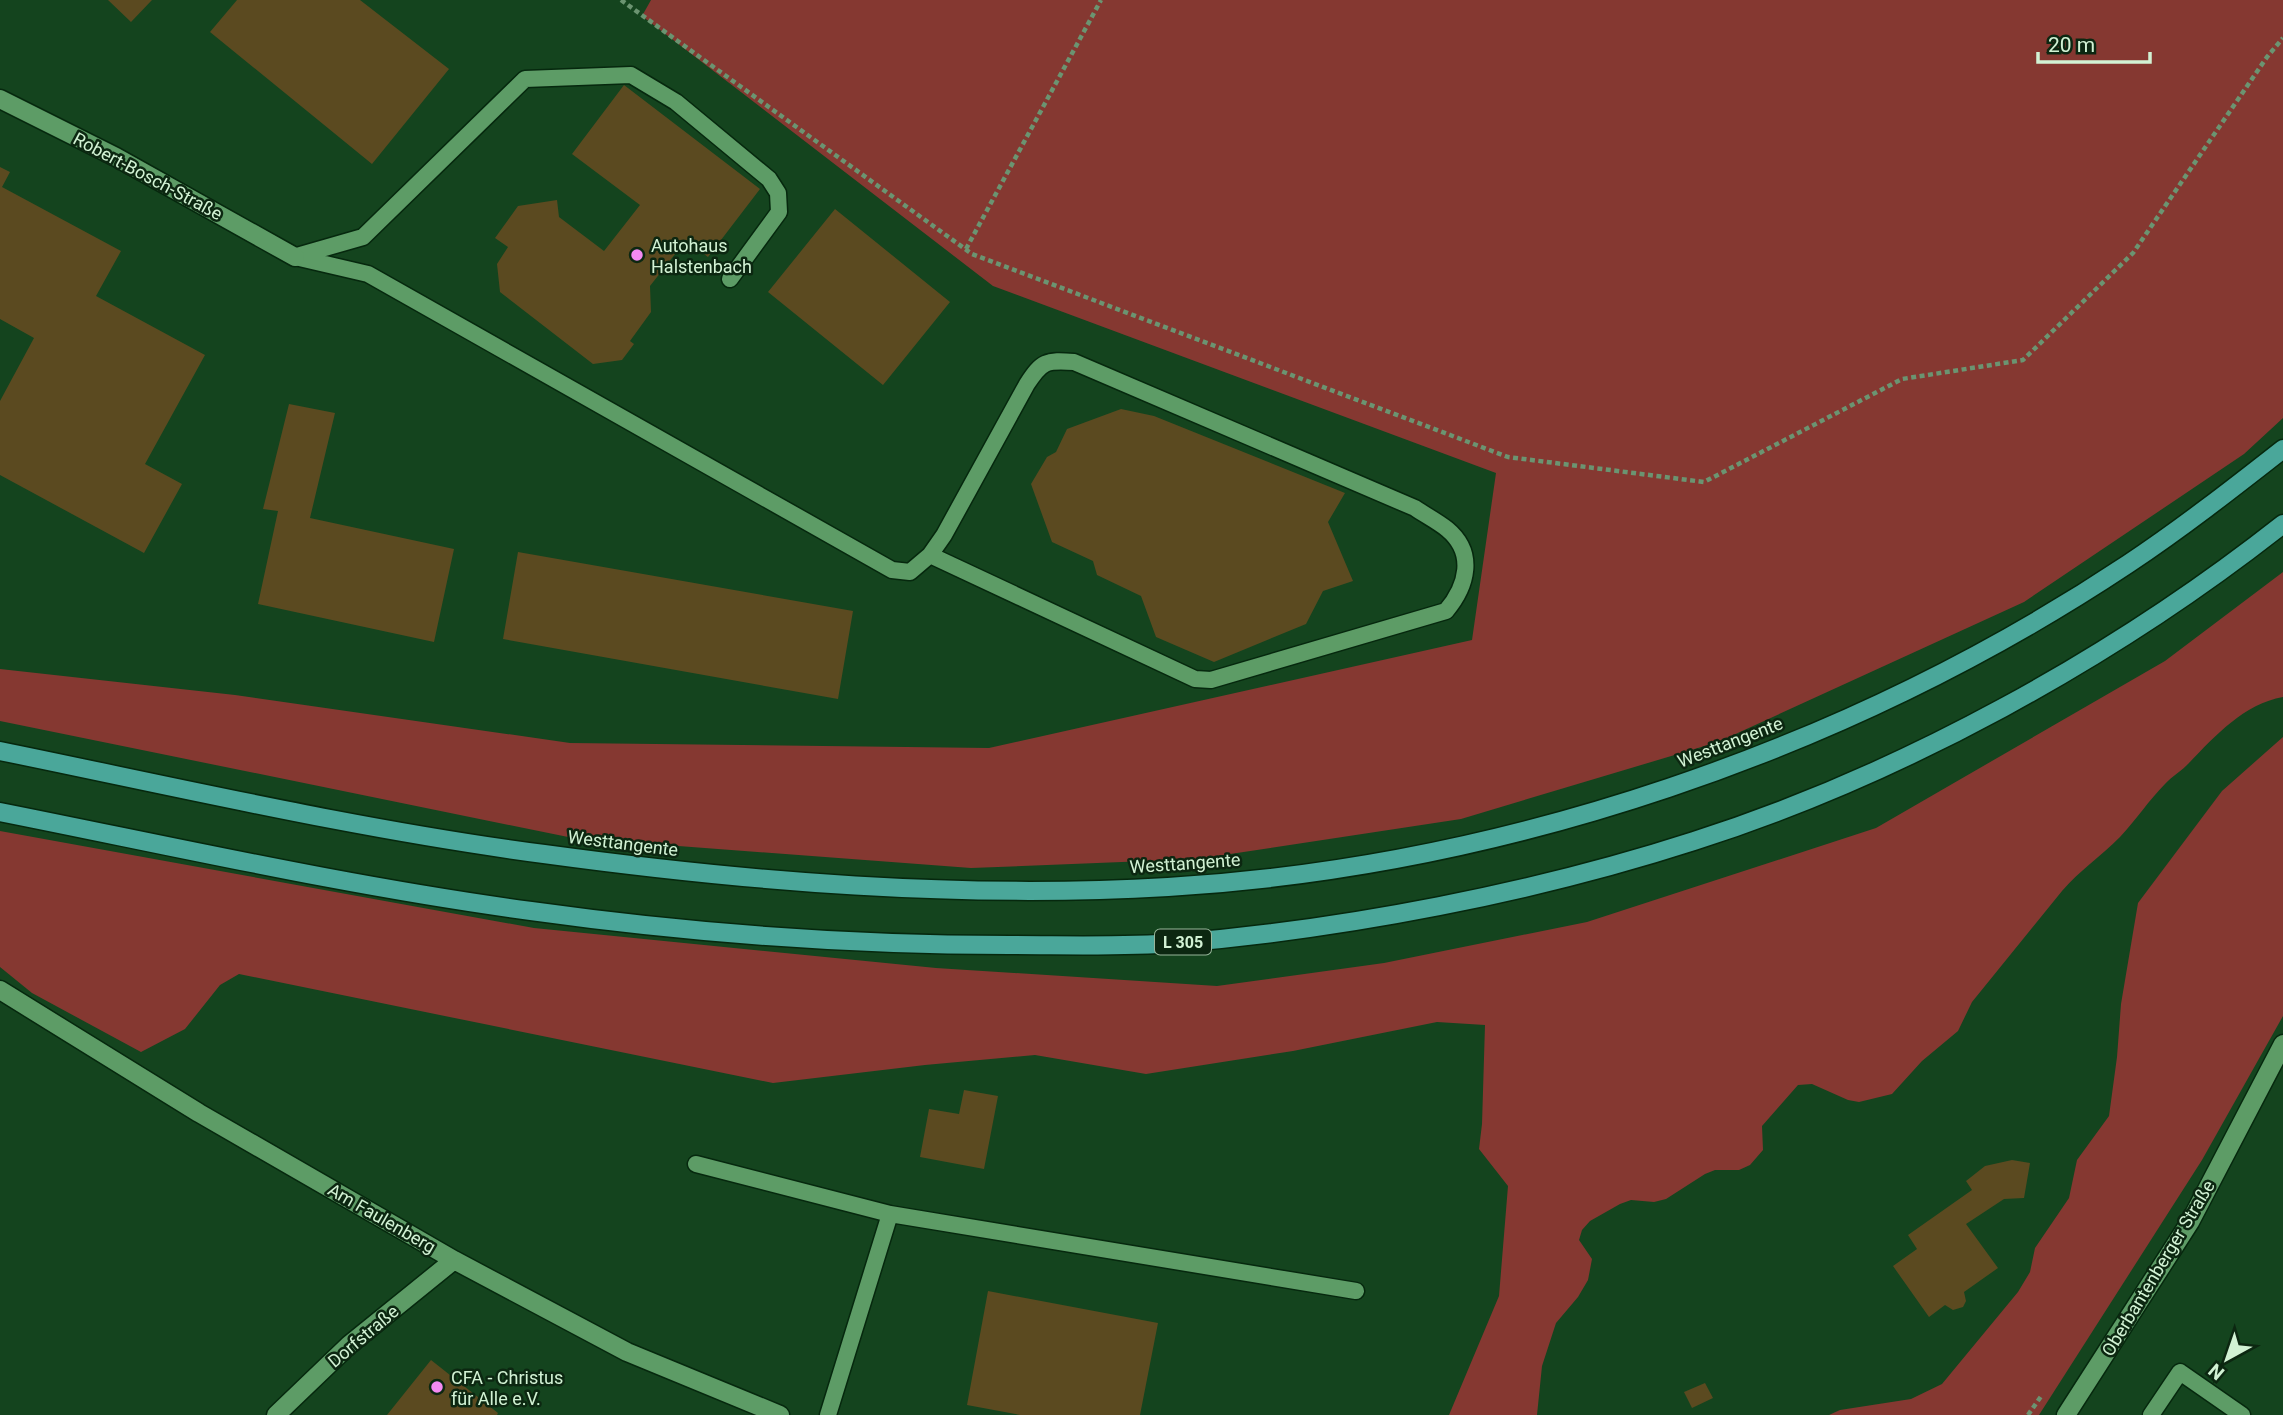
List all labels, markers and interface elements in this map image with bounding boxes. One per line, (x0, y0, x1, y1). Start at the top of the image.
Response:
scale bar (2038, 21, 2150, 65)
text: 20 m (2048, 33, 2095, 57)
street label: Robert-Bosch-Straße (70, 128, 226, 224)
place label: Autohaus Halstenbach (651, 235, 752, 277)
marker: Autohaus Halstenbach (629, 247, 645, 263)
street label: Westtangente (1674, 712, 1786, 772)
street label: Westtangente (567, 826, 679, 860)
street label: Westtangente (1129, 849, 1241, 877)
road number: L 305 (1155, 930, 1211, 954)
street label: Oberbantenberger Straße (2097, 1176, 2219, 1360)
street label: Am Faulenberg (324, 1179, 440, 1257)
street label: Dorfstraße (323, 1300, 403, 1372)
north arrow (2192, 1324, 2262, 1394)
text: N (2204, 1359, 2229, 1385)
place label: CFA - Christus für Alle e.V. (451, 1367, 563, 1409)
marker: CFA - Christus für Alle e.V. (429, 1379, 445, 1395)

